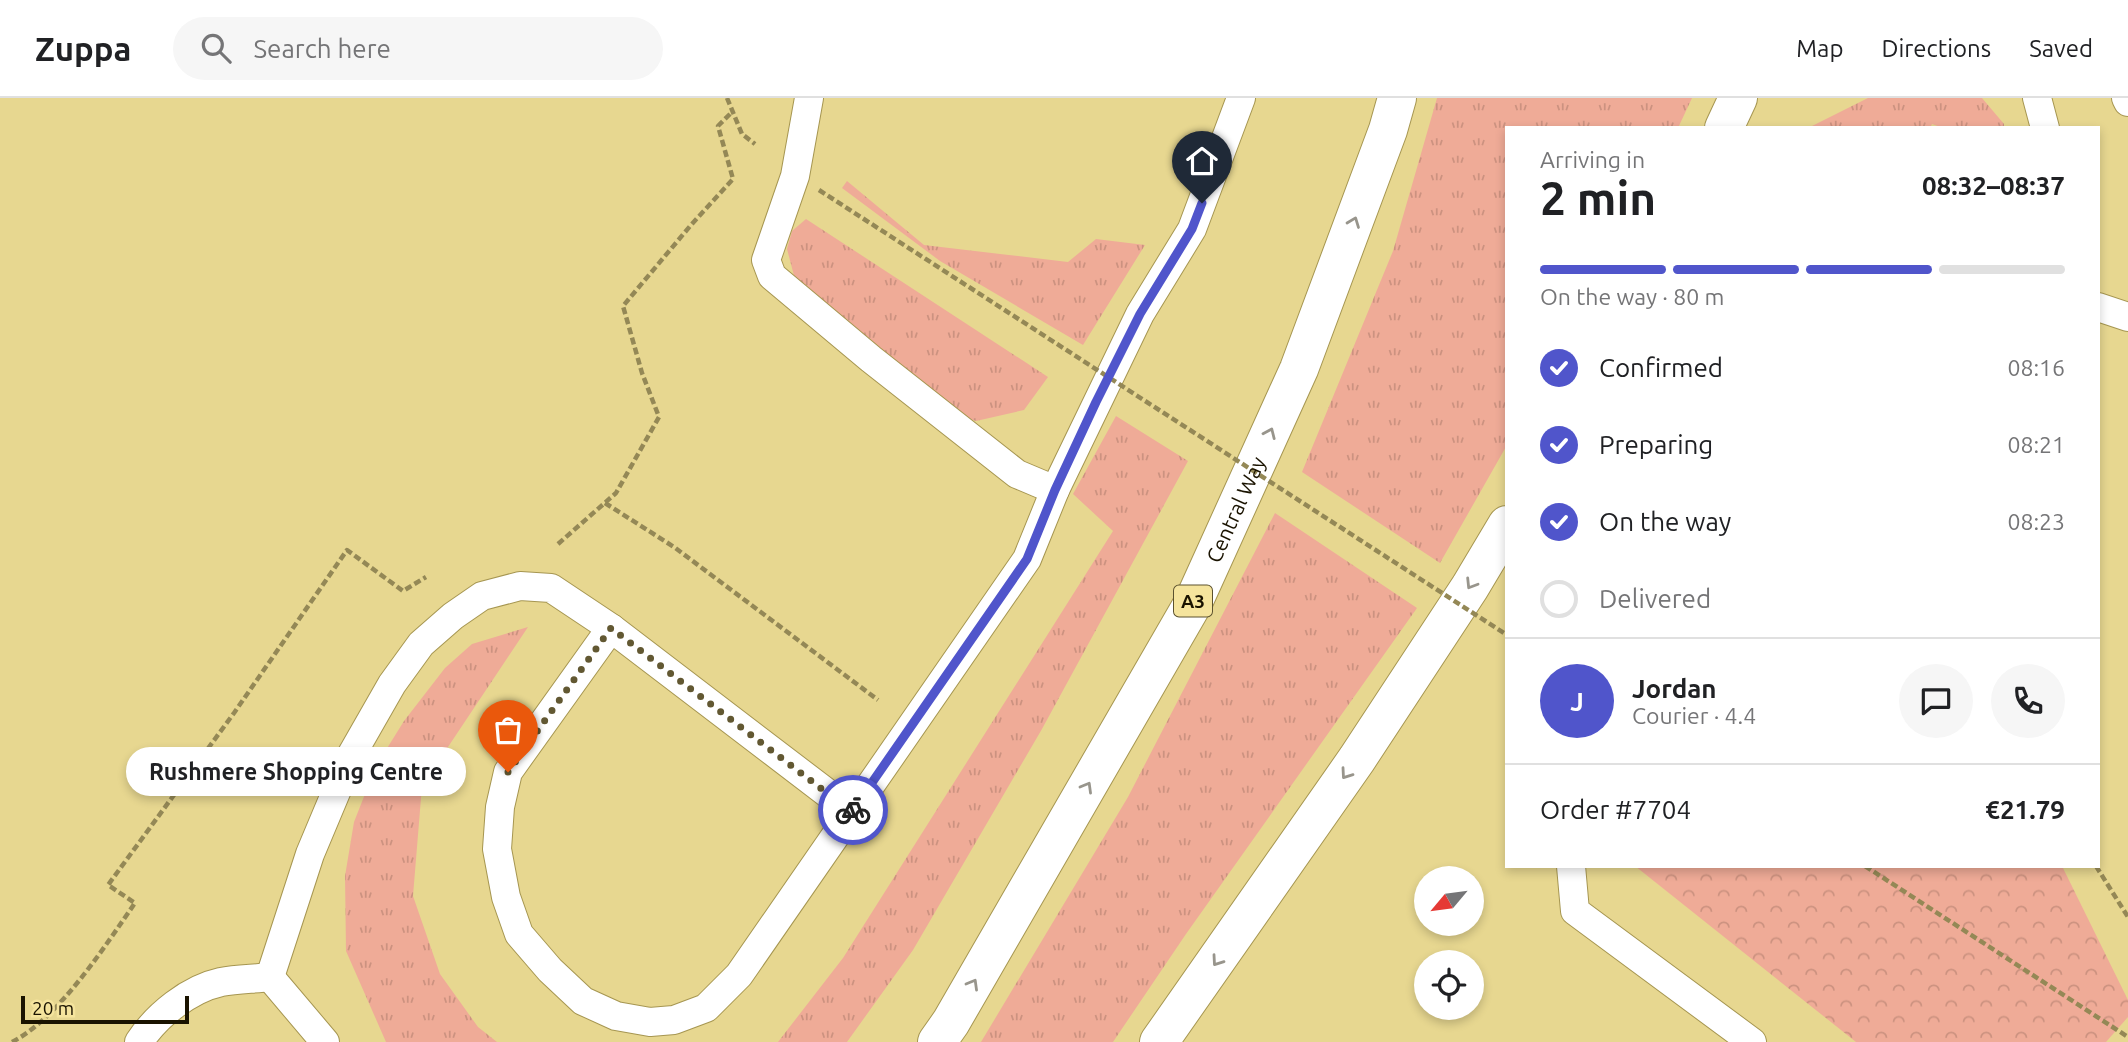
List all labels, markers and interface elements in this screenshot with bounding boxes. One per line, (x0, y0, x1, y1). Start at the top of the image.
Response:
search box (173, 17, 663, 80)
icon: search (197, 29, 235, 67)
text: Zuppa (35, 30, 131, 67)
text: Search here (253, 34, 391, 63)
text: Map (1796, 35, 1843, 62)
text: Directions (1881, 35, 1991, 62)
text: Saved (2029, 35, 2093, 62)
pin (1172, 131, 1232, 203)
icon: home (1183, 142, 1221, 180)
text: Arriving in (1540, 147, 1645, 172)
text: 08:32–08:37 (1922, 171, 2065, 200)
text: 2 min (1540, 172, 1656, 224)
one-way arrow (1345, 216, 1359, 228)
text: On the way · 80 m (1540, 284, 1724, 309)
icon: check (1540, 349, 1578, 387)
text: Confirmed (1599, 353, 1723, 382)
text: 08:16 (2007, 355, 2065, 380)
icon: check (1540, 426, 1578, 464)
one-way arrow (1262, 428, 1276, 440)
text: Preparing (1599, 430, 1713, 459)
text: 08:21 (2007, 432, 2065, 457)
street label: Central Way (1201, 453, 1270, 566)
icon: check (1540, 503, 1578, 541)
text: On the way (1599, 507, 1731, 536)
text: 08:23 (2007, 509, 2065, 534)
one-way arrow (1467, 576, 1480, 589)
text: Delivered (1599, 584, 1711, 613)
road number: A3 (1174, 586, 1212, 616)
button: chat (1899, 664, 1973, 738)
button: phone (1991, 664, 2065, 738)
text: Jordan (1632, 674, 1717, 703)
text: J (1570, 687, 1584, 716)
pin (478, 700, 538, 772)
text: Courier · 4.4 (1632, 703, 1756, 728)
icon: bag (489, 711, 527, 749)
callout: Rushmere Shopping Centre (126, 748, 466, 796)
text: Rushmere Shopping Centre (149, 759, 443, 784)
one-way arrow (1342, 766, 1354, 779)
courier (818, 775, 888, 845)
one-way arrow (1079, 782, 1092, 794)
icon: bike (834, 791, 872, 829)
text: Order #7704 (1540, 795, 1691, 824)
text: €21.79 (1985, 795, 2065, 824)
north arrow (1414, 866, 1484, 936)
map controls (1414, 866, 1484, 1020)
button: locate (1414, 950, 1484, 1020)
one-way arrow (1213, 953, 1225, 966)
one-way arrow (965, 979, 978, 992)
scale bar (21, 993, 189, 1025)
text: 20 m (32, 997, 74, 1019)

